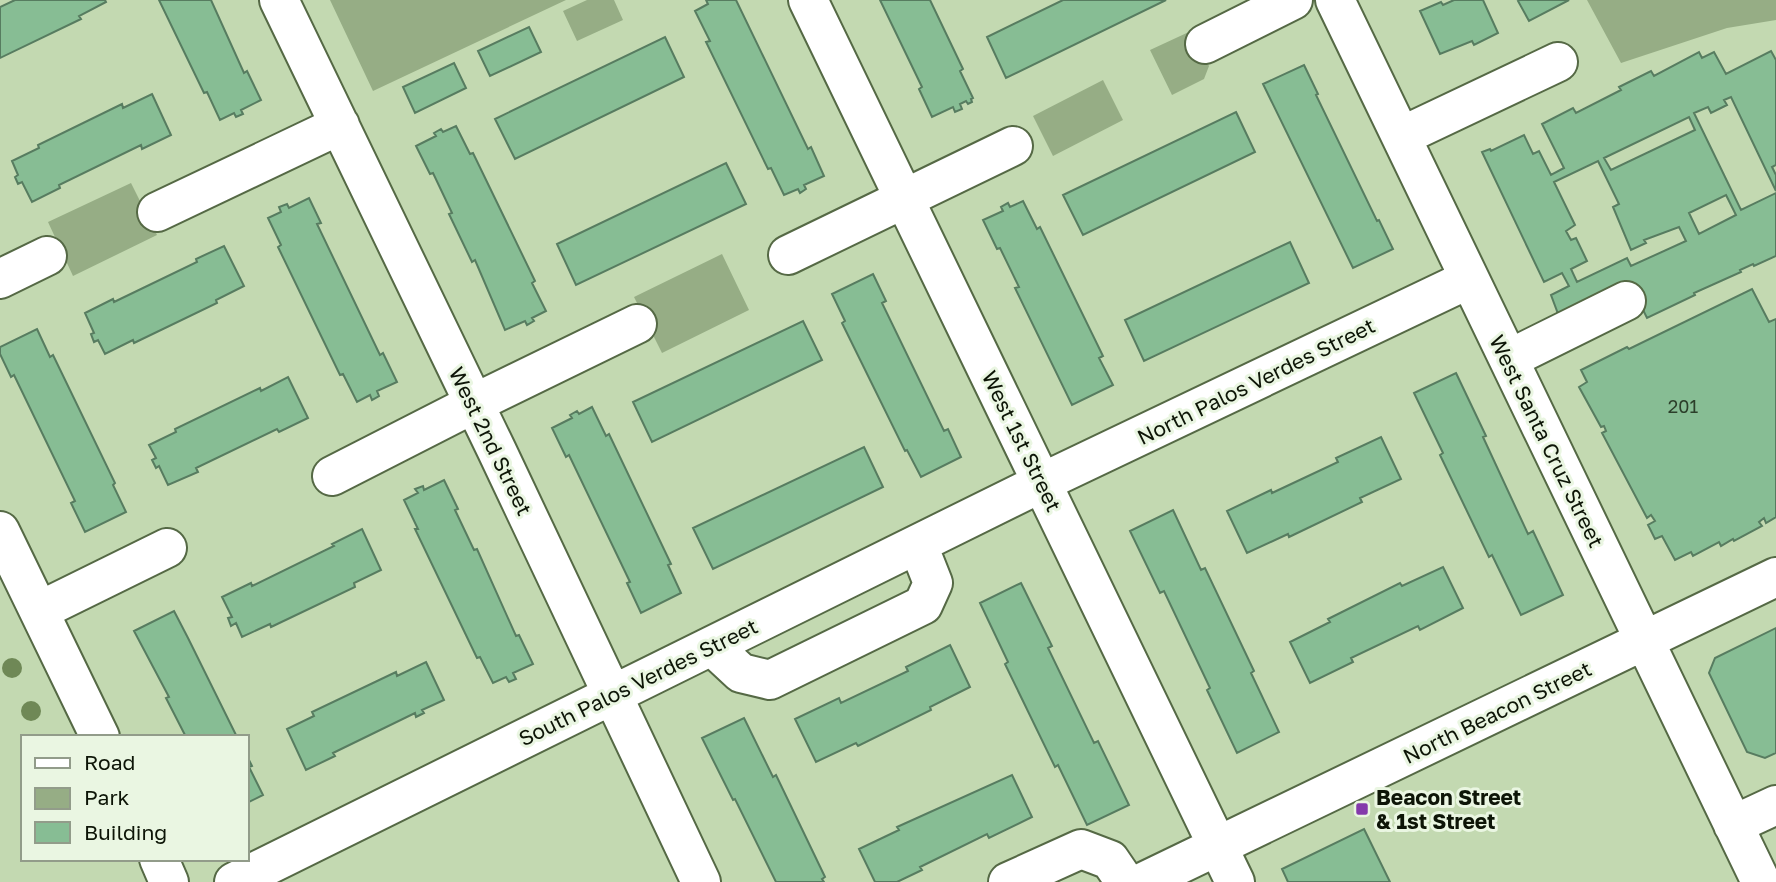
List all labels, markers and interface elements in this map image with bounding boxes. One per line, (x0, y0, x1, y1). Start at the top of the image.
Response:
street label: North Palos Verdes Street (1133, 312, 1379, 450)
street label: West Santa Cruz Street (1484, 331, 1610, 551)
street label: West 2nd Street (444, 363, 538, 519)
street label: West 1st Street (977, 366, 1067, 516)
house number: 201 (1668, 395, 1698, 417)
street label: South Palos Verdes Street (514, 613, 762, 751)
street label: North Beacon Street (1399, 655, 1595, 769)
legend (21, 735, 248, 861)
text: Road (84, 749, 135, 775)
text: Park (84, 784, 130, 810)
place label: Beacon Street & 1st Street (1376, 784, 1521, 834)
marker: Beacon Street & 1st Street (1354, 801, 1370, 817)
text: Building (84, 819, 167, 845)

